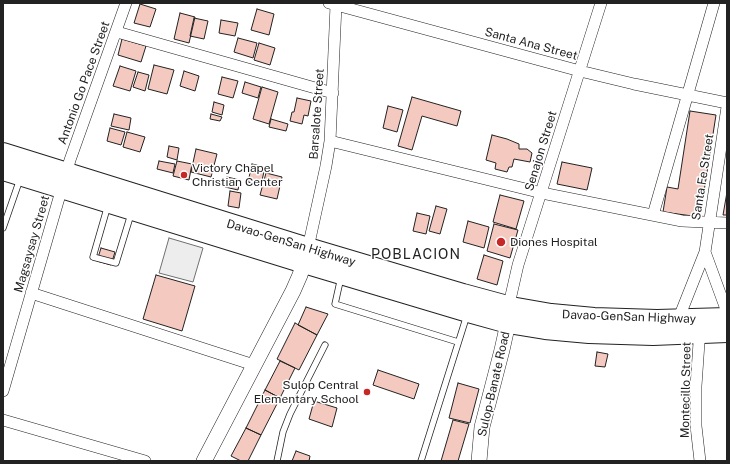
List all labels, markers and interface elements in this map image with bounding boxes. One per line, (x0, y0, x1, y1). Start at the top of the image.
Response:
street label: Antonio Go Pace Street (55, 19, 113, 147)
street label: Santa Ana Street (483, 25, 579, 63)
street label: Barsalote Street (307, 68, 327, 160)
street label: Senajon Street (522, 109, 560, 193)
street label: Santa Fe Street (689, 133, 717, 221)
place label: Victory Chapel Christian Center (192, 161, 283, 189)
marker: Victory Chapel Christian Center (179, 170, 189, 180)
street label: Magsaysay Street (11, 194, 53, 294)
street label: Davao-GenSan Highway (225, 217, 357, 269)
place label: Diones Hospital (510, 235, 598, 249)
marker: Diones Hospital (495, 236, 507, 248)
district label: POBLACION (371, 247, 461, 263)
street label: Davao-GenSan Highway (562, 307, 696, 327)
street label: Sulop-Banate Road (475, 330, 513, 438)
street label: Montecillo Street (678, 342, 694, 438)
place label: Sulop Central Elementary School (254, 378, 359, 406)
marker: Sulop Central Elementary School (362, 387, 372, 397)

